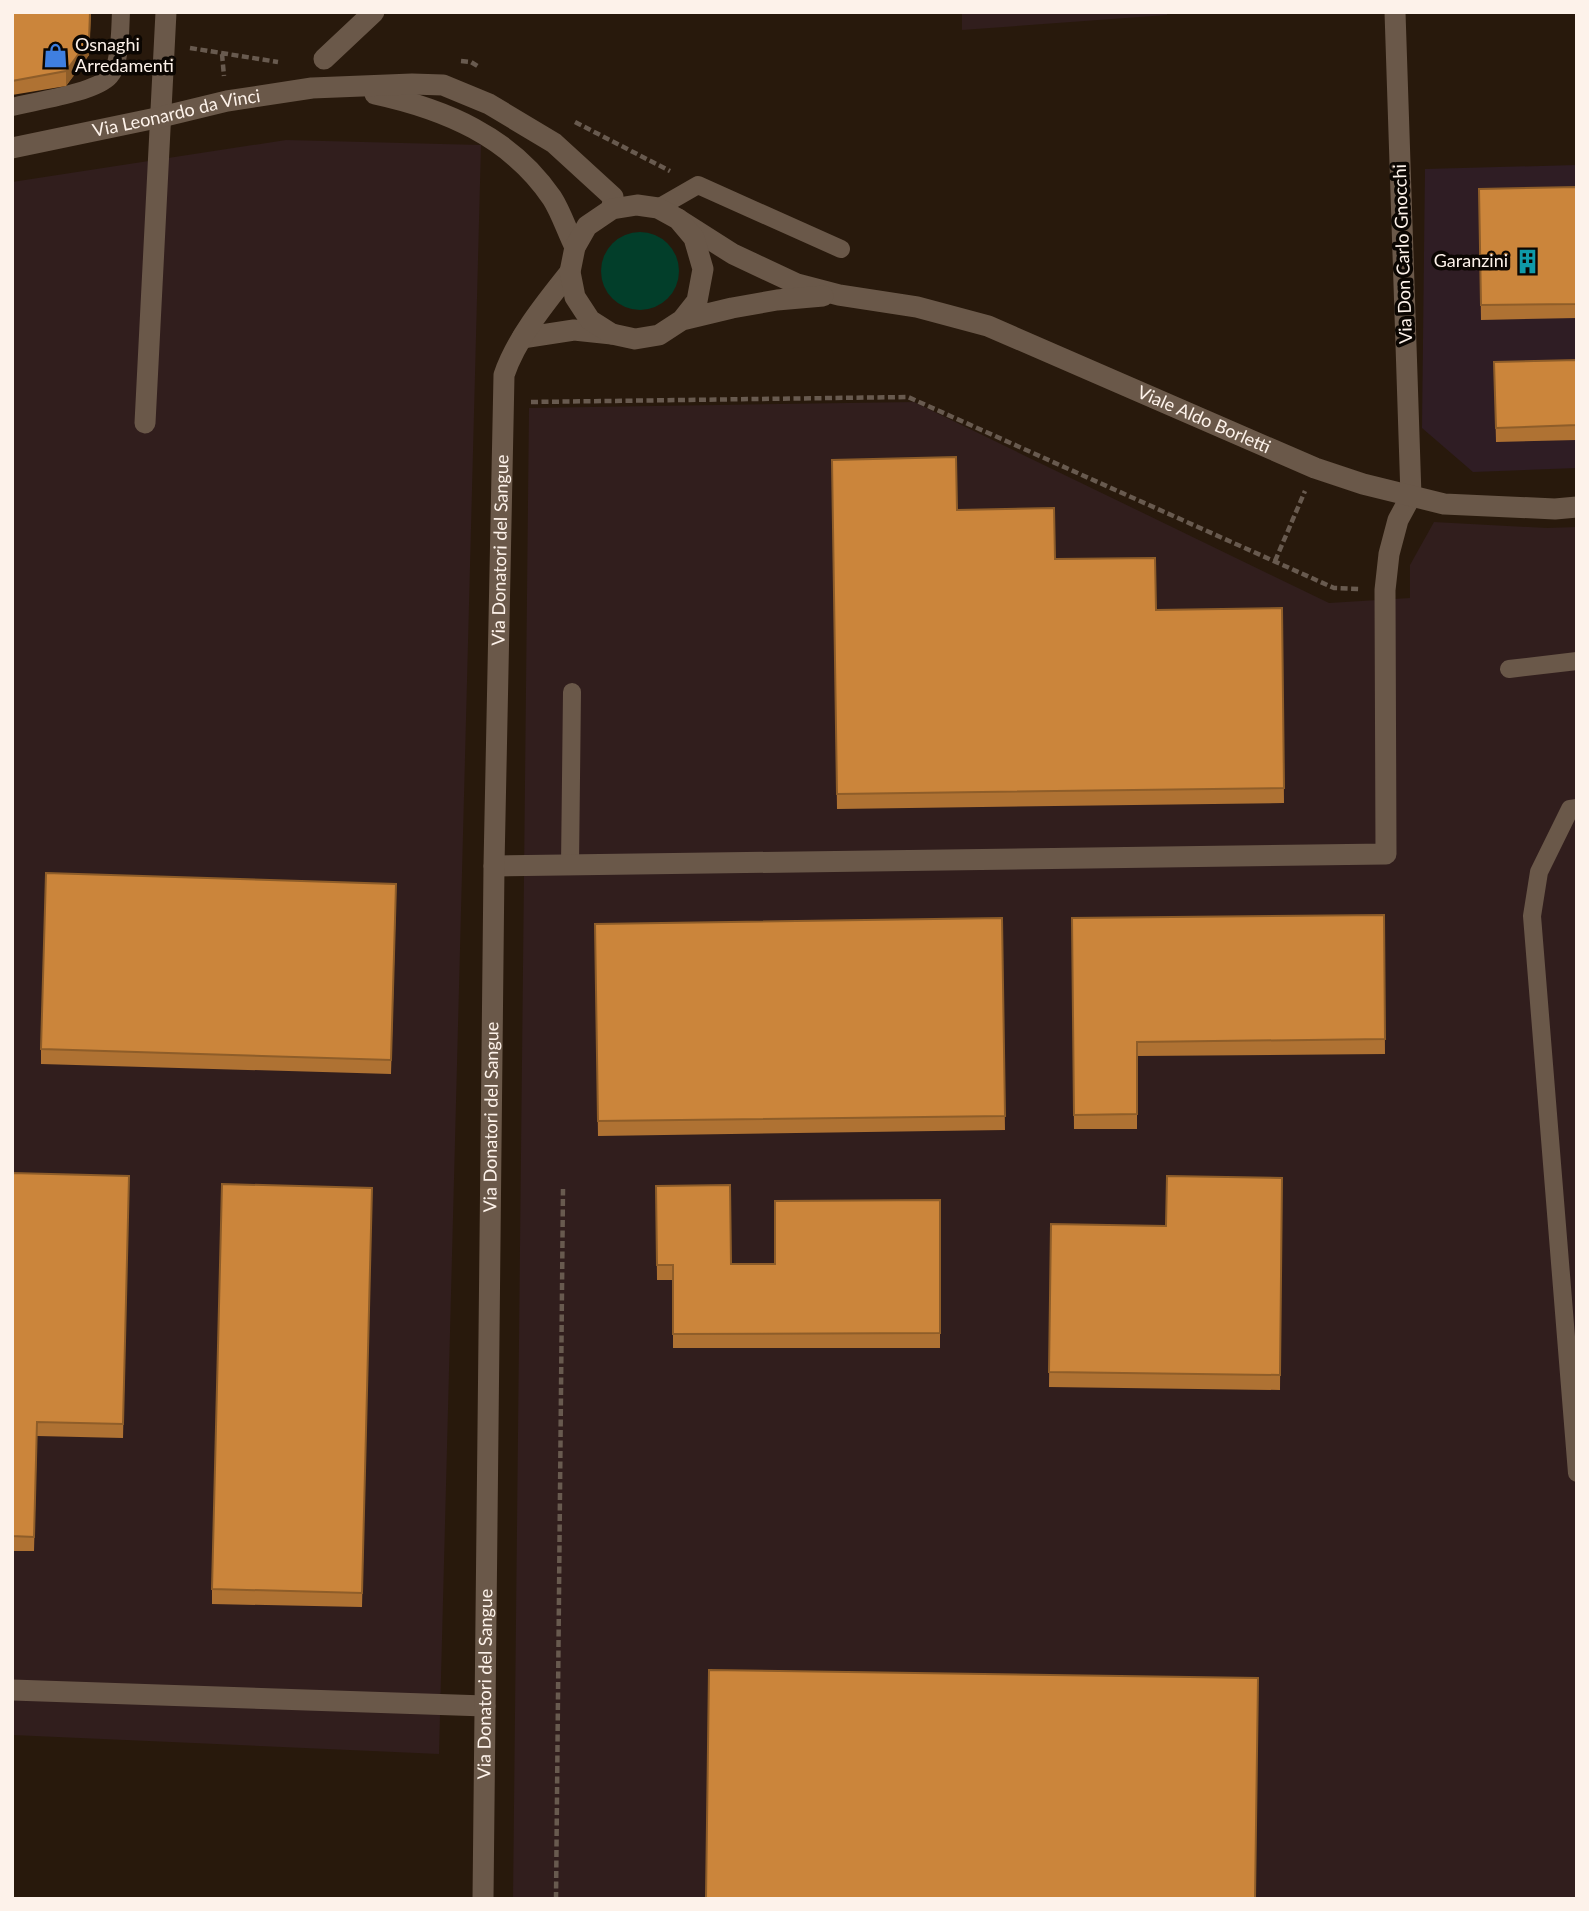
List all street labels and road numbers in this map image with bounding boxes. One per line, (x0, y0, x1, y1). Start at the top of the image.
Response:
street label: Via Leonardo da Vinci (90, 84, 262, 141)
street label: Via Don Carlo Gnocchi (1388, 164, 1416, 344)
street label: Viale Aldo Borletti (1134, 380, 1274, 457)
street label: Via Donatori del Sangue (486, 454, 512, 646)
street label: Via Donatori del Sangue (478, 1021, 502, 1213)
street label: Via Donatori del Sangue (472, 1588, 496, 1780)

